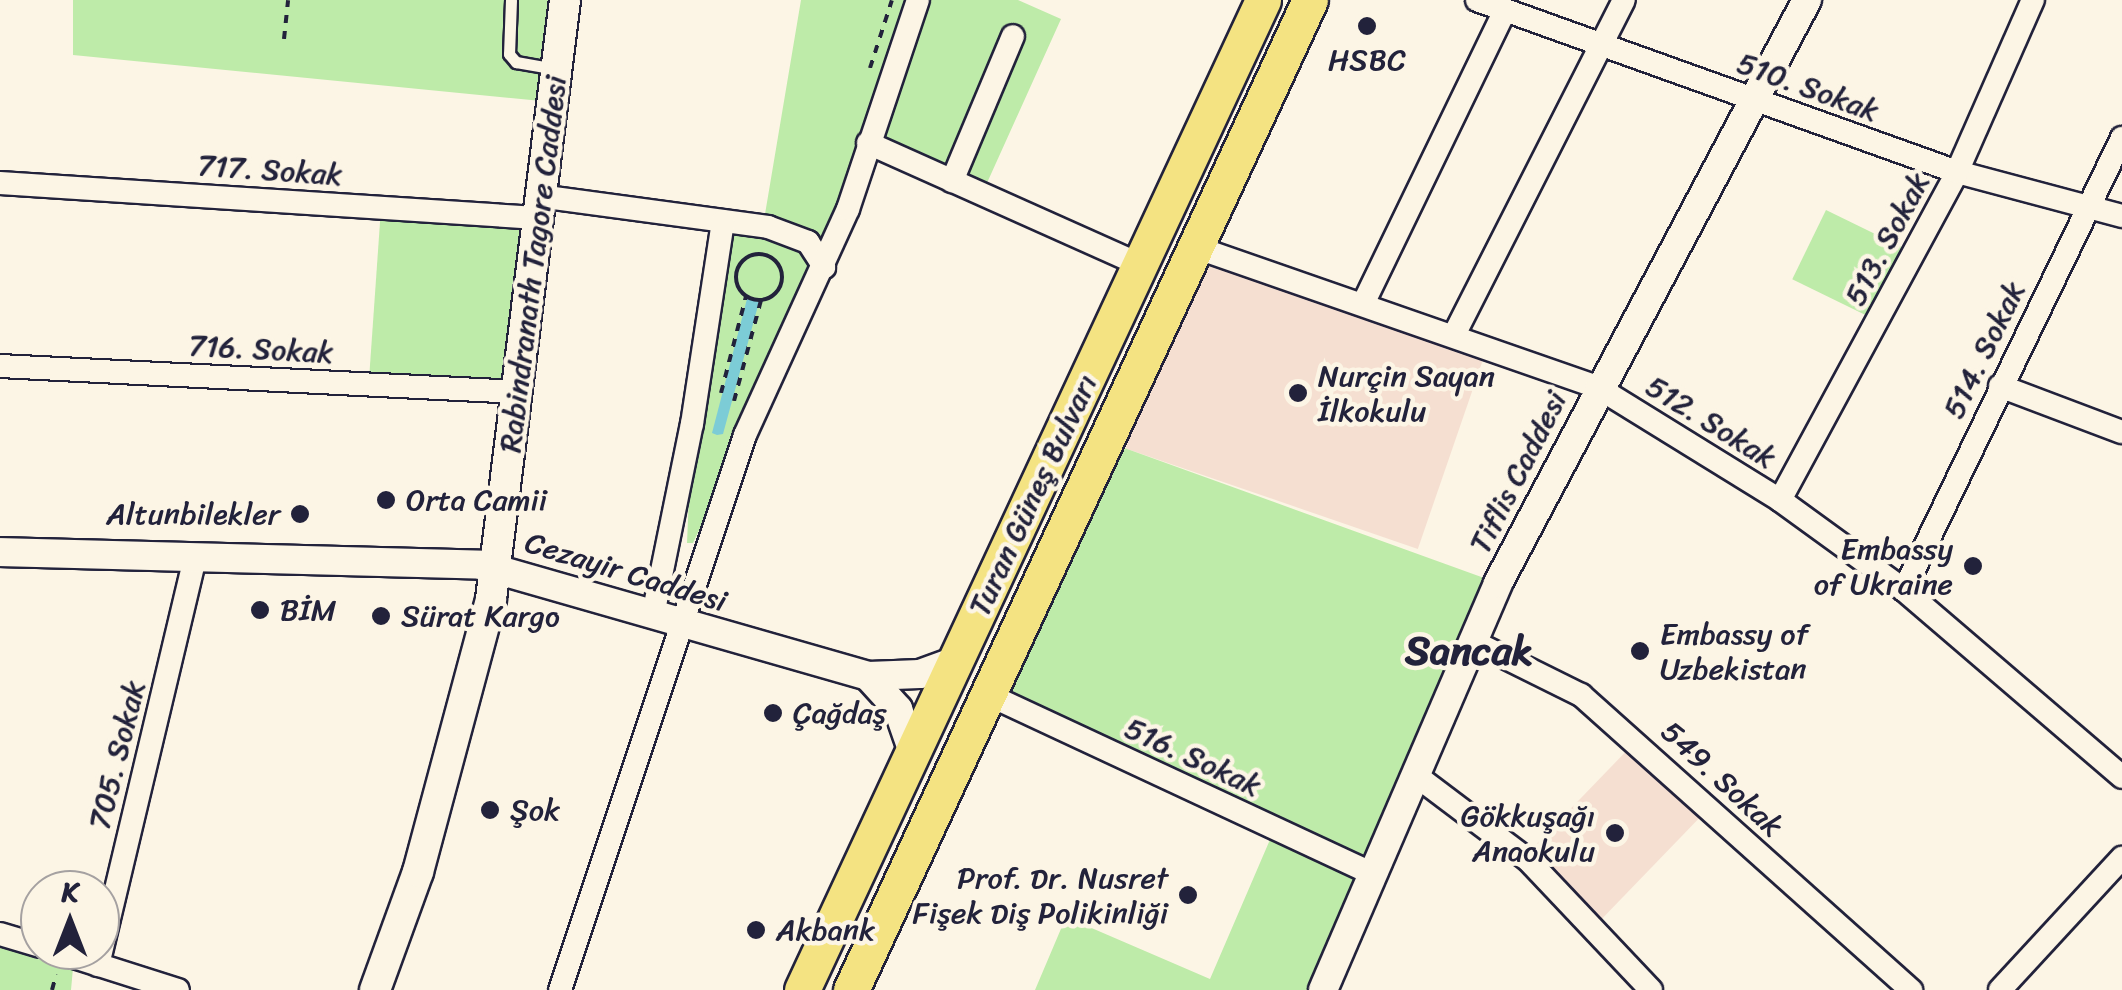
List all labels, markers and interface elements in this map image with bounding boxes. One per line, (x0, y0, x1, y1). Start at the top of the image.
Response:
marker: HSBC (1356, 15, 1378, 37)
place label: HSBC (1328, 42, 1406, 78)
street label: 510. Sokak (1732, 45, 1884, 129)
street label: Rabindranath Tagore Caddesi (492, 73, 574, 455)
street label: 717. Sokak (196, 147, 344, 193)
street label: 513. Sokak (1837, 166, 1937, 312)
street label: 514. Sokak (1935, 276, 2033, 424)
street label: 716. Sokak (188, 327, 334, 371)
place label: Nurçin Sayan İlkokulu (1318, 358, 1495, 428)
street label: Turan Güneş Bulvarı (961, 368, 1105, 622)
street label: 512. Sokak (1639, 368, 1783, 476)
marker: Nurçin Sayan İlkokulu (1287, 382, 1309, 404)
street label: Tiflis Caddesi (1462, 385, 1574, 559)
place label: Orta Camii (406, 482, 547, 518)
marker: Orta Camii (375, 489, 397, 511)
place label: Altunbilekler (106, 496, 280, 532)
marker: Altunbilekler (289, 503, 311, 525)
street label: Cezayir Caddesi (521, 524, 731, 620)
place label: Embassy of Ukraine (1814, 531, 1953, 602)
marker: Embassy of Ukraine (1962, 555, 1984, 577)
place label: BİM (280, 592, 336, 628)
place label: Sürat Kargo (401, 598, 560, 634)
marker: BİM (249, 599, 271, 621)
marker: Sürat Kargo (370, 605, 392, 627)
place label: Embassy of Uzbekistan (1660, 616, 1809, 686)
district label: Sancak (1405, 627, 1533, 675)
marker: Embassy of Uzbekistan (1629, 640, 1651, 662)
street label: 705. Sokak (81, 677, 153, 833)
place label: Çağdaş (793, 695, 887, 731)
marker: Çağdaş (762, 702, 784, 724)
street label: 516. Sokak (1119, 710, 1267, 804)
street label: 549. Sokak (1654, 714, 1790, 844)
place label: Şok (510, 792, 560, 828)
place label: Gökkuşağı Anaokulu (1461, 798, 1595, 868)
marker: Şok (479, 799, 501, 821)
marker: Gökkuşağı Anaokulu (1604, 822, 1626, 844)
place label: Prof. Dr. Nusret Fişek Diş Polikinliği (912, 860, 1168, 930)
text: K (61, 867, 79, 916)
north arrow (20, 870, 120, 970)
marker: Prof. Dr. Nusret Fişek Diş Polikinliği (1177, 884, 1199, 906)
place label: Akbank (776, 912, 875, 948)
marker: Akbank (745, 919, 767, 941)

